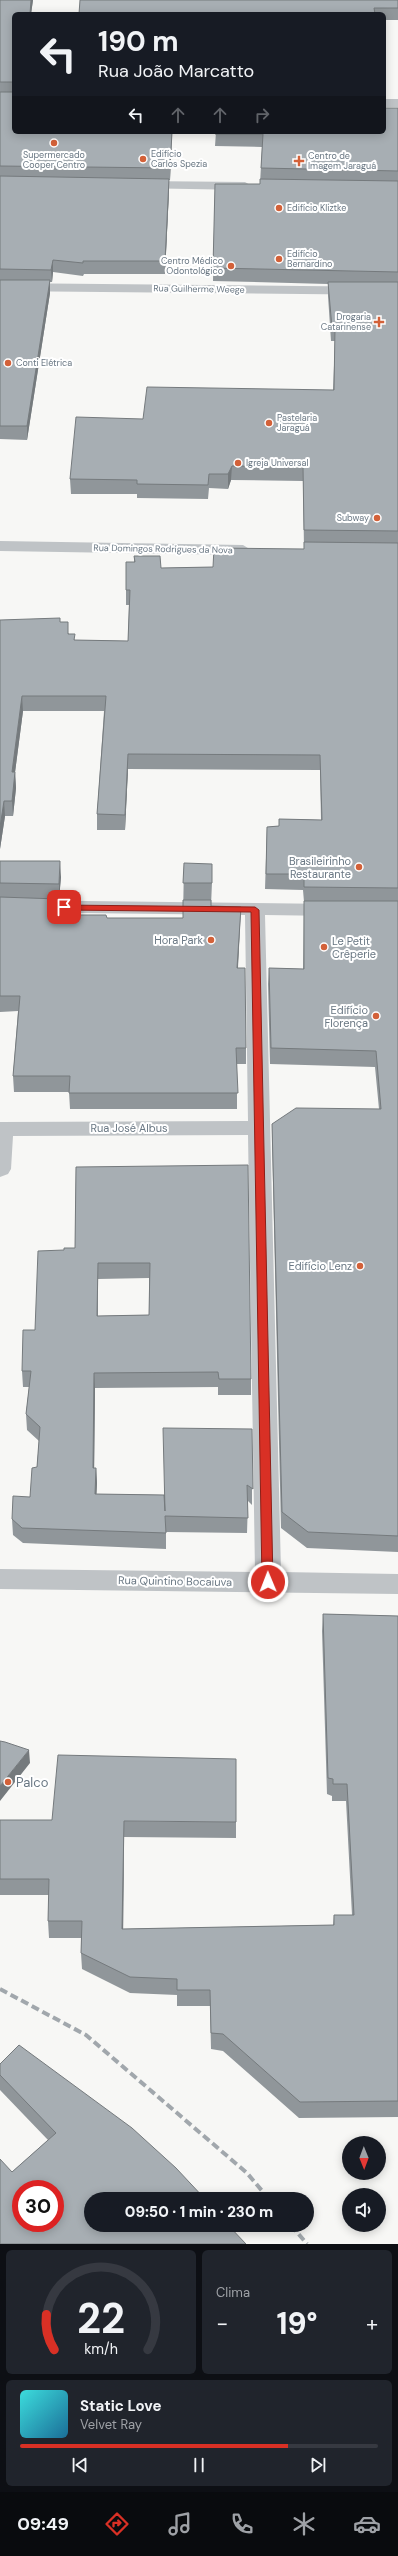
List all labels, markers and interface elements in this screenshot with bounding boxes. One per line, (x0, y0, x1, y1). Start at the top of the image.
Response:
text: 190 m (98, 23, 179, 60)
icon: left (32, 28, 84, 80)
text: Rua João Marcatto (98, 59, 254, 83)
icon: left (125, 104, 147, 126)
icon: ahead (167, 104, 189, 126)
icon: ahead (209, 104, 231, 126)
icon: right (251, 104, 273, 126)
marker: Supermercado Cooper Centro (49, 138, 59, 148)
place label: Edifício Carlos Spezia (151, 148, 207, 170)
place label: Supermercado Cooper Centro (23, 149, 85, 171)
place label: Centro de Imagem Jaraguá (308, 150, 376, 172)
marker: Edifício Carlos Spezia (138, 154, 148, 164)
marker: Centro de Imagem Jaraguá (293, 155, 305, 167)
place label: Edifício Kliztke (287, 202, 346, 214)
marker: Edifício Kliztke (274, 203, 284, 213)
place label: Edifício Bernardino (287, 248, 332, 270)
marker: Edifício Bernardino (274, 254, 284, 264)
place label: Centro Médico Odontológico (161, 255, 223, 277)
marker: Centro Médico Odontológico (226, 261, 236, 271)
street label: Rua Guilherme Weege (153, 282, 245, 296)
place label: Drogaria Catarinense (321, 311, 371, 333)
marker: Drogaria Catarinense (374, 317, 384, 327)
place label: Conti Elétrica (16, 357, 72, 369)
marker: Conti Elétrica (3, 358, 13, 368)
place label: Pastelaria Jaraguá (277, 412, 317, 434)
marker: Pastelaria Jaraguá (264, 418, 274, 428)
place label: Igreja Universal (246, 457, 308, 469)
marker: Igreja Universal (233, 458, 243, 468)
place label: Subway (337, 512, 369, 524)
marker: Subway (372, 513, 382, 523)
street label: Rua Domingos Rodrigues da Nova (93, 542, 233, 556)
place label: Brasileirinho Restaurante (289, 854, 351, 881)
marker: Brasileirinho Restaurante (354, 862, 364, 872)
pin (47, 890, 81, 924)
icon: arrive (53, 896, 75, 918)
place label: Hora Park (154, 933, 203, 947)
place label: Le Petit Crêperie (332, 934, 376, 961)
marker: Hora Park (206, 935, 216, 945)
marker: Le Petit Crêperie (319, 942, 329, 952)
place label: Edifício Florença (324, 1003, 368, 1030)
marker: Edifício Florença (371, 1011, 381, 1021)
street label: Rua José Albus (91, 1121, 167, 1135)
place label: Edifício Lenz (289, 1259, 352, 1273)
marker: Edifício Lenz (355, 1261, 365, 1271)
position arrow (247, 1561, 289, 1603)
street label: Rua Quintino Bocaiuva (118, 1573, 232, 1589)
place label: Palco (16, 1774, 49, 1791)
marker: Palco (3, 1777, 13, 1787)
north arrow (342, 2136, 386, 2180)
map controls (342, 2136, 386, 2232)
speed limit sign: 30 (12, 2180, 64, 2232)
button: sound (342, 2188, 386, 2232)
text: 09:50 · 1 min · 230 m (125, 2202, 273, 2222)
text: Clima (216, 2284, 250, 2301)
text: 22 (77, 2292, 125, 2346)
text: 19° (276, 2304, 318, 2343)
text: − (216, 2309, 228, 2338)
text: + (366, 2309, 378, 2338)
text: km/h (84, 2340, 118, 2358)
text: Static Love (80, 2396, 161, 2416)
text: Velvet Ray (80, 2416, 142, 2433)
icon: previous (69, 2454, 91, 2476)
icon: pause (188, 2454, 210, 2476)
icon: next (307, 2454, 329, 2476)
icon: directions (103, 2510, 131, 2538)
icon: music (166, 2510, 194, 2538)
icon: phone (228, 2510, 256, 2538)
icon: climate (290, 2510, 318, 2538)
icon: car (353, 2510, 381, 2538)
text: 09:49 (17, 2512, 69, 2536)

